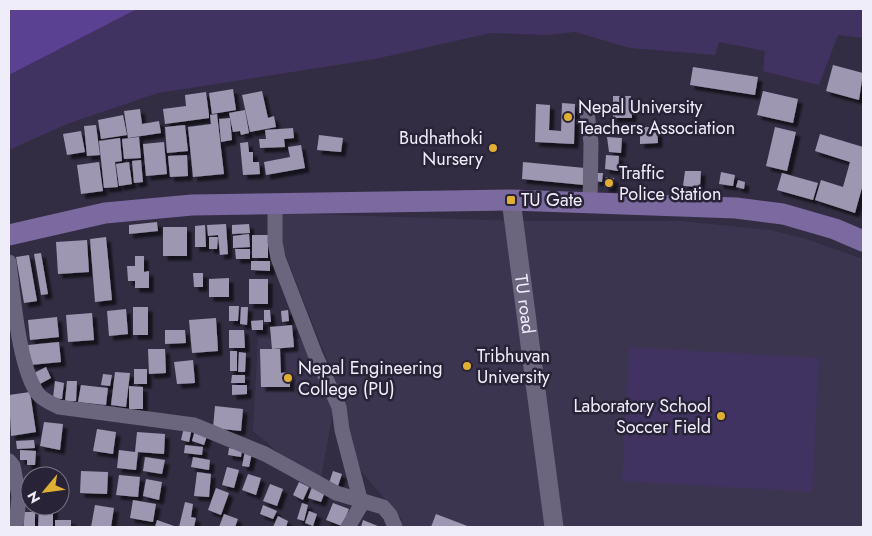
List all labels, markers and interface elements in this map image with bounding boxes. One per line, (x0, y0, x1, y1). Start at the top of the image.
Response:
place label: Nepal University Teachers Association (578, 94, 735, 141)
marker: Nepal University Teachers Association (562, 111, 574, 123)
place label: Budhathoki Nursery (399, 125, 483, 172)
marker: Budhathoki Nursery (487, 142, 499, 154)
place label: Traffic Police Station (619, 160, 721, 207)
marker: Traffic Police Station (603, 177, 615, 189)
place label: TU Gate (521, 187, 582, 213)
marker: TU Gate (505, 194, 517, 206)
street label: TU road (508, 273, 541, 335)
place label: Tribhuvan University (477, 343, 550, 390)
place label: Nepal Engineering College (PU) (298, 355, 443, 402)
marker: Tribhuvan University (461, 360, 473, 372)
marker: Nepal Engineering College (PU) (282, 372, 294, 384)
place label: Laboratory School Soccer Field (573, 393, 711, 440)
marker: Laboratory School Soccer Field (715, 410, 727, 422)
north arrow (20, 466, 70, 516)
text: N (22, 488, 45, 507)

